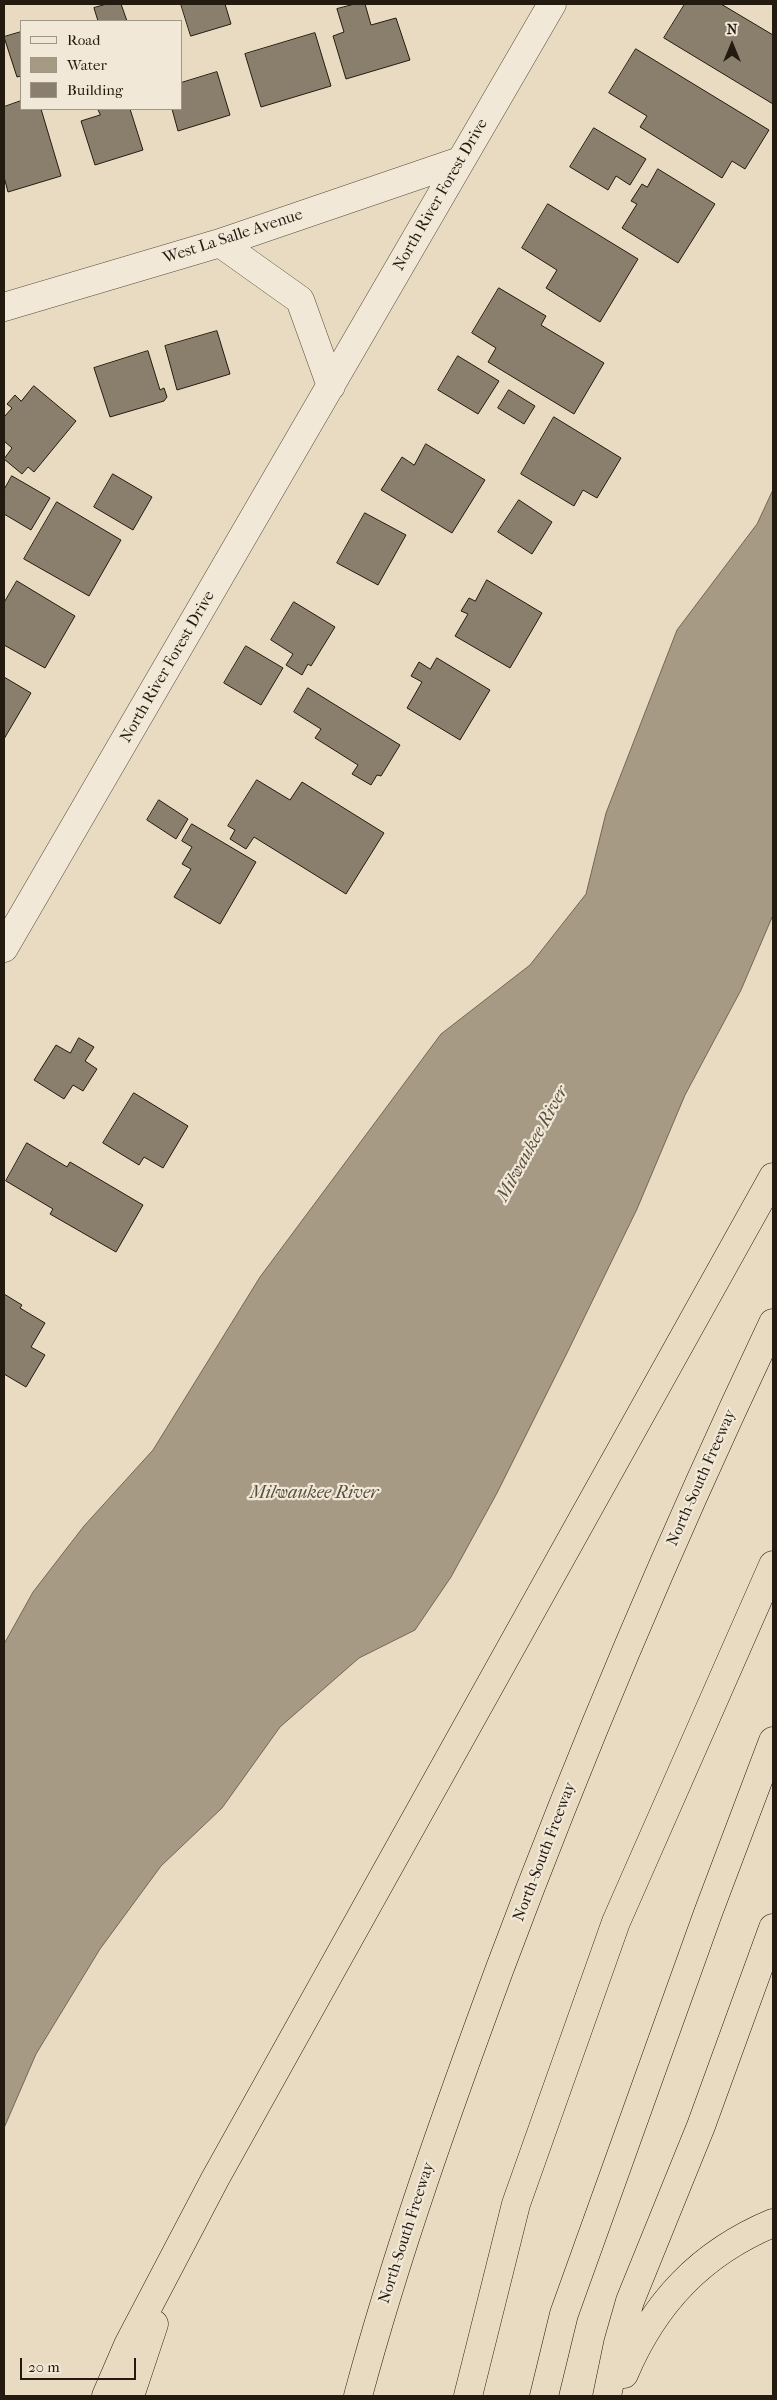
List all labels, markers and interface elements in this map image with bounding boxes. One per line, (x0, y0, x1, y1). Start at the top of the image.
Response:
legend (20, 20, 182, 110)
north arrow (707, 20, 757, 70)
text: N (727, 21, 737, 38)
text: Road (67, 31, 100, 49)
text: Water (67, 56, 107, 74)
text: Building (67, 81, 123, 99)
street label: North River Forest Drive (390, 116, 492, 274)
street label: West La Salle Avenue (161, 205, 305, 269)
street label: North River Forest Drive (117, 588, 219, 746)
water label: Milwaukee River (492, 1083, 574, 1205)
street label: North-South Freeway (663, 1407, 741, 1549)
water label: Milwaukee River (250, 1483, 378, 1505)
street label: North-South Freeway (510, 1780, 580, 1924)
street label: North-South Freeway (375, 2160, 439, 2306)
scale bar (22, 2348, 139, 2380)
text: 20 m (28, 2358, 60, 2376)

